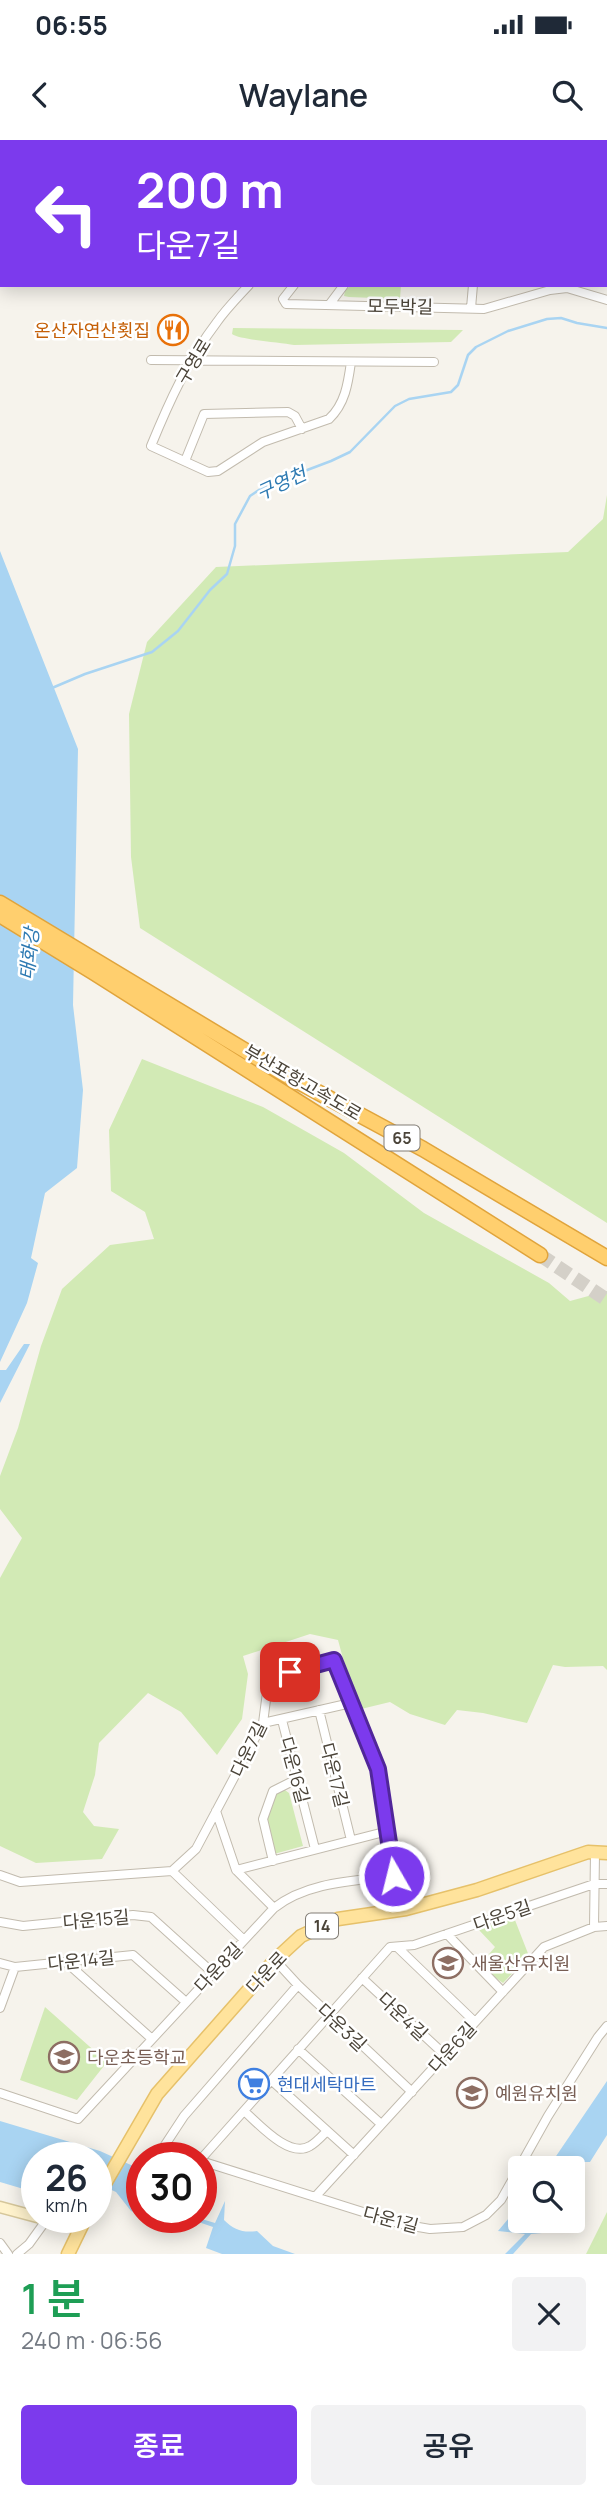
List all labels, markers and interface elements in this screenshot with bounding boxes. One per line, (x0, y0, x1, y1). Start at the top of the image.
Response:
text: 06:55 (35, 7, 108, 43)
text: Waylane (239, 73, 368, 117)
icon: back (21, 76, 59, 114)
icon: search (548, 76, 586, 114)
text: 200 m (136, 156, 284, 223)
icon: left (21, 168, 112, 259)
text: 다운7길 (136, 223, 240, 267)
street label: 모두박길 (367, 293, 433, 319)
restaurant icon: 온산자연산횟집 (156, 313, 190, 347)
place label: 온산자연산횟집 (34, 318, 150, 342)
street label: 구영로 (170, 334, 216, 388)
water label: 구영천 (252, 459, 312, 506)
water label: 태화강 (13, 924, 45, 981)
street label: 부산포항고속도로 (240, 1038, 366, 1126)
road number: 65 (384, 1126, 420, 1150)
pin (260, 1642, 320, 1702)
icon: arrive (271, 1653, 309, 1691)
street label: 다운7길 (224, 1717, 272, 1781)
street label: 다운16길 (275, 1734, 315, 1806)
street label: 다운17길 (315, 1740, 355, 1810)
position arrow (357, 1839, 431, 1913)
street label: 다운5길 (470, 1894, 534, 1936)
street label: 다운15길 (62, 1904, 130, 1934)
road number: 14 (306, 1914, 338, 1938)
street label: 다운8길 (189, 1937, 247, 1997)
street label: 다운14길 (46, 1945, 116, 1975)
street label: 다운로 (240, 1946, 292, 1998)
school or university icon: 새울산유치원 (431, 1946, 465, 1980)
place label: 새울산유치원 (471, 1951, 570, 1975)
street label: 다운4길 (373, 1987, 433, 2045)
street label: 다운3길 (312, 1998, 372, 2056)
street label: 다운6길 (423, 2016, 481, 2078)
school or university icon: 다운초등학교 (47, 2040, 81, 2074)
place label: 다운초등학교 (87, 2045, 186, 2069)
supermarket icon: 현대세탁마트 (237, 2067, 271, 2101)
place label: 현대세탁마트 (277, 2072, 376, 2096)
school or university icon: 예원유치원 (455, 2076, 489, 2110)
place label: 예원유치원 (495, 2081, 578, 2105)
speed limit sign: 30 (126, 2142, 217, 2233)
text: 26 (45, 2154, 88, 2202)
map controls (508, 2156, 585, 2233)
button: search (508, 2156, 585, 2233)
text: km/h (46, 2193, 87, 2217)
street label: 다운1길 (361, 2200, 421, 2238)
text: 1 분 (21, 2269, 86, 2327)
button: close (512, 2277, 586, 2351)
text: 240 m · 06:56 (21, 2324, 162, 2356)
button: 종료 (21, 2405, 297, 2485)
button: 공유 (311, 2405, 586, 2485)

